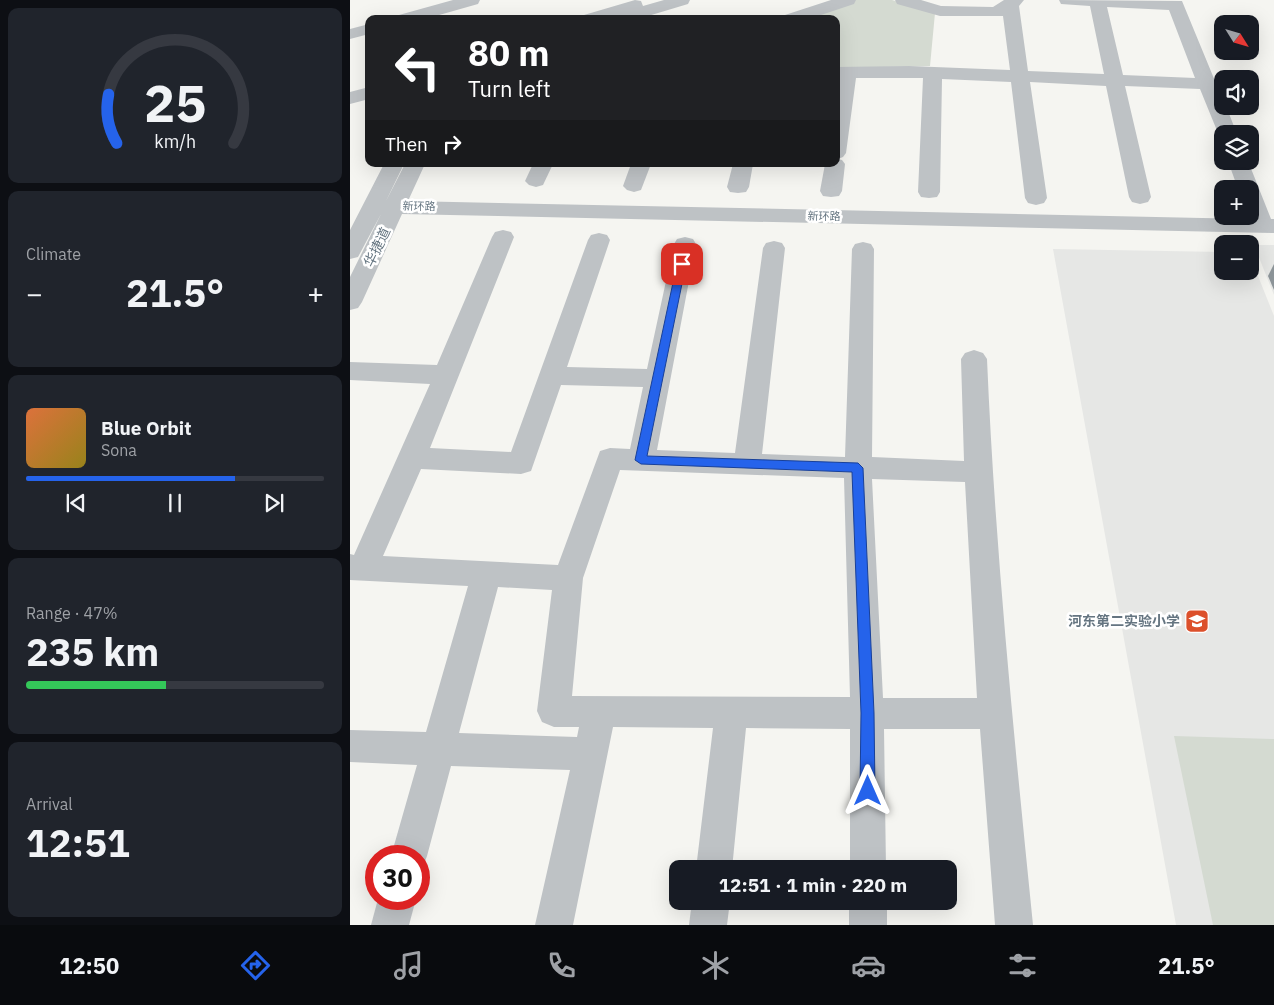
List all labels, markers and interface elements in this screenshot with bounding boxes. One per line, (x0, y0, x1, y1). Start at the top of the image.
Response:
north arrow (1214, 15, 1259, 60)
map controls (1214, 15, 1259, 280)
text: 80 m (468, 30, 550, 76)
icon: left (385, 35, 450, 100)
text: 25 (144, 69, 206, 136)
button: sound (1214, 70, 1259, 115)
text: Turn left (468, 74, 551, 103)
button: layers (1214, 125, 1259, 170)
text: km/h (154, 130, 196, 153)
icon: right (438, 130, 466, 158)
text: Then (385, 132, 428, 156)
button: + (1214, 180, 1259, 225)
street label: 新环路 (402, 199, 436, 213)
street label: 新环路 (807, 209, 841, 223)
street label: 华捷道 (360, 224, 394, 270)
button: − (1214, 235, 1259, 280)
pin (661, 243, 703, 285)
text: Climate (26, 244, 81, 264)
icon: arrive (668, 250, 696, 278)
text: 21.5° (126, 268, 224, 317)
text: − (26, 275, 43, 312)
text: + (307, 275, 324, 312)
text: Blue Orbit (101, 416, 191, 440)
text: Sona (101, 440, 137, 460)
icon: previous (62, 489, 90, 517)
icon: pause (161, 489, 189, 517)
icon: next (260, 489, 288, 517)
text: Range · 47% (26, 603, 118, 623)
school or university icon: 河东第二实验小学 (1184, 608, 1210, 634)
place label: 河东第二实验小学 (1068, 612, 1180, 630)
text: 235 km (26, 627, 159, 676)
position arrow (841, 764, 893, 816)
text: Arrival (26, 794, 73, 814)
text: 12:51 (26, 818, 130, 867)
speed limit sign: 30 (365, 845, 430, 910)
text: 12:51 · 1 min · 220 m (719, 873, 907, 897)
icon: directions (238, 948, 273, 983)
icon: music (391, 948, 426, 983)
icon: phone (544, 948, 579, 983)
icon: climate (698, 948, 733, 983)
icon: car (851, 948, 886, 983)
icon: filters (1005, 948, 1040, 983)
text: 12:50 (59, 951, 119, 980)
text: 21.5° (1158, 951, 1215, 980)

